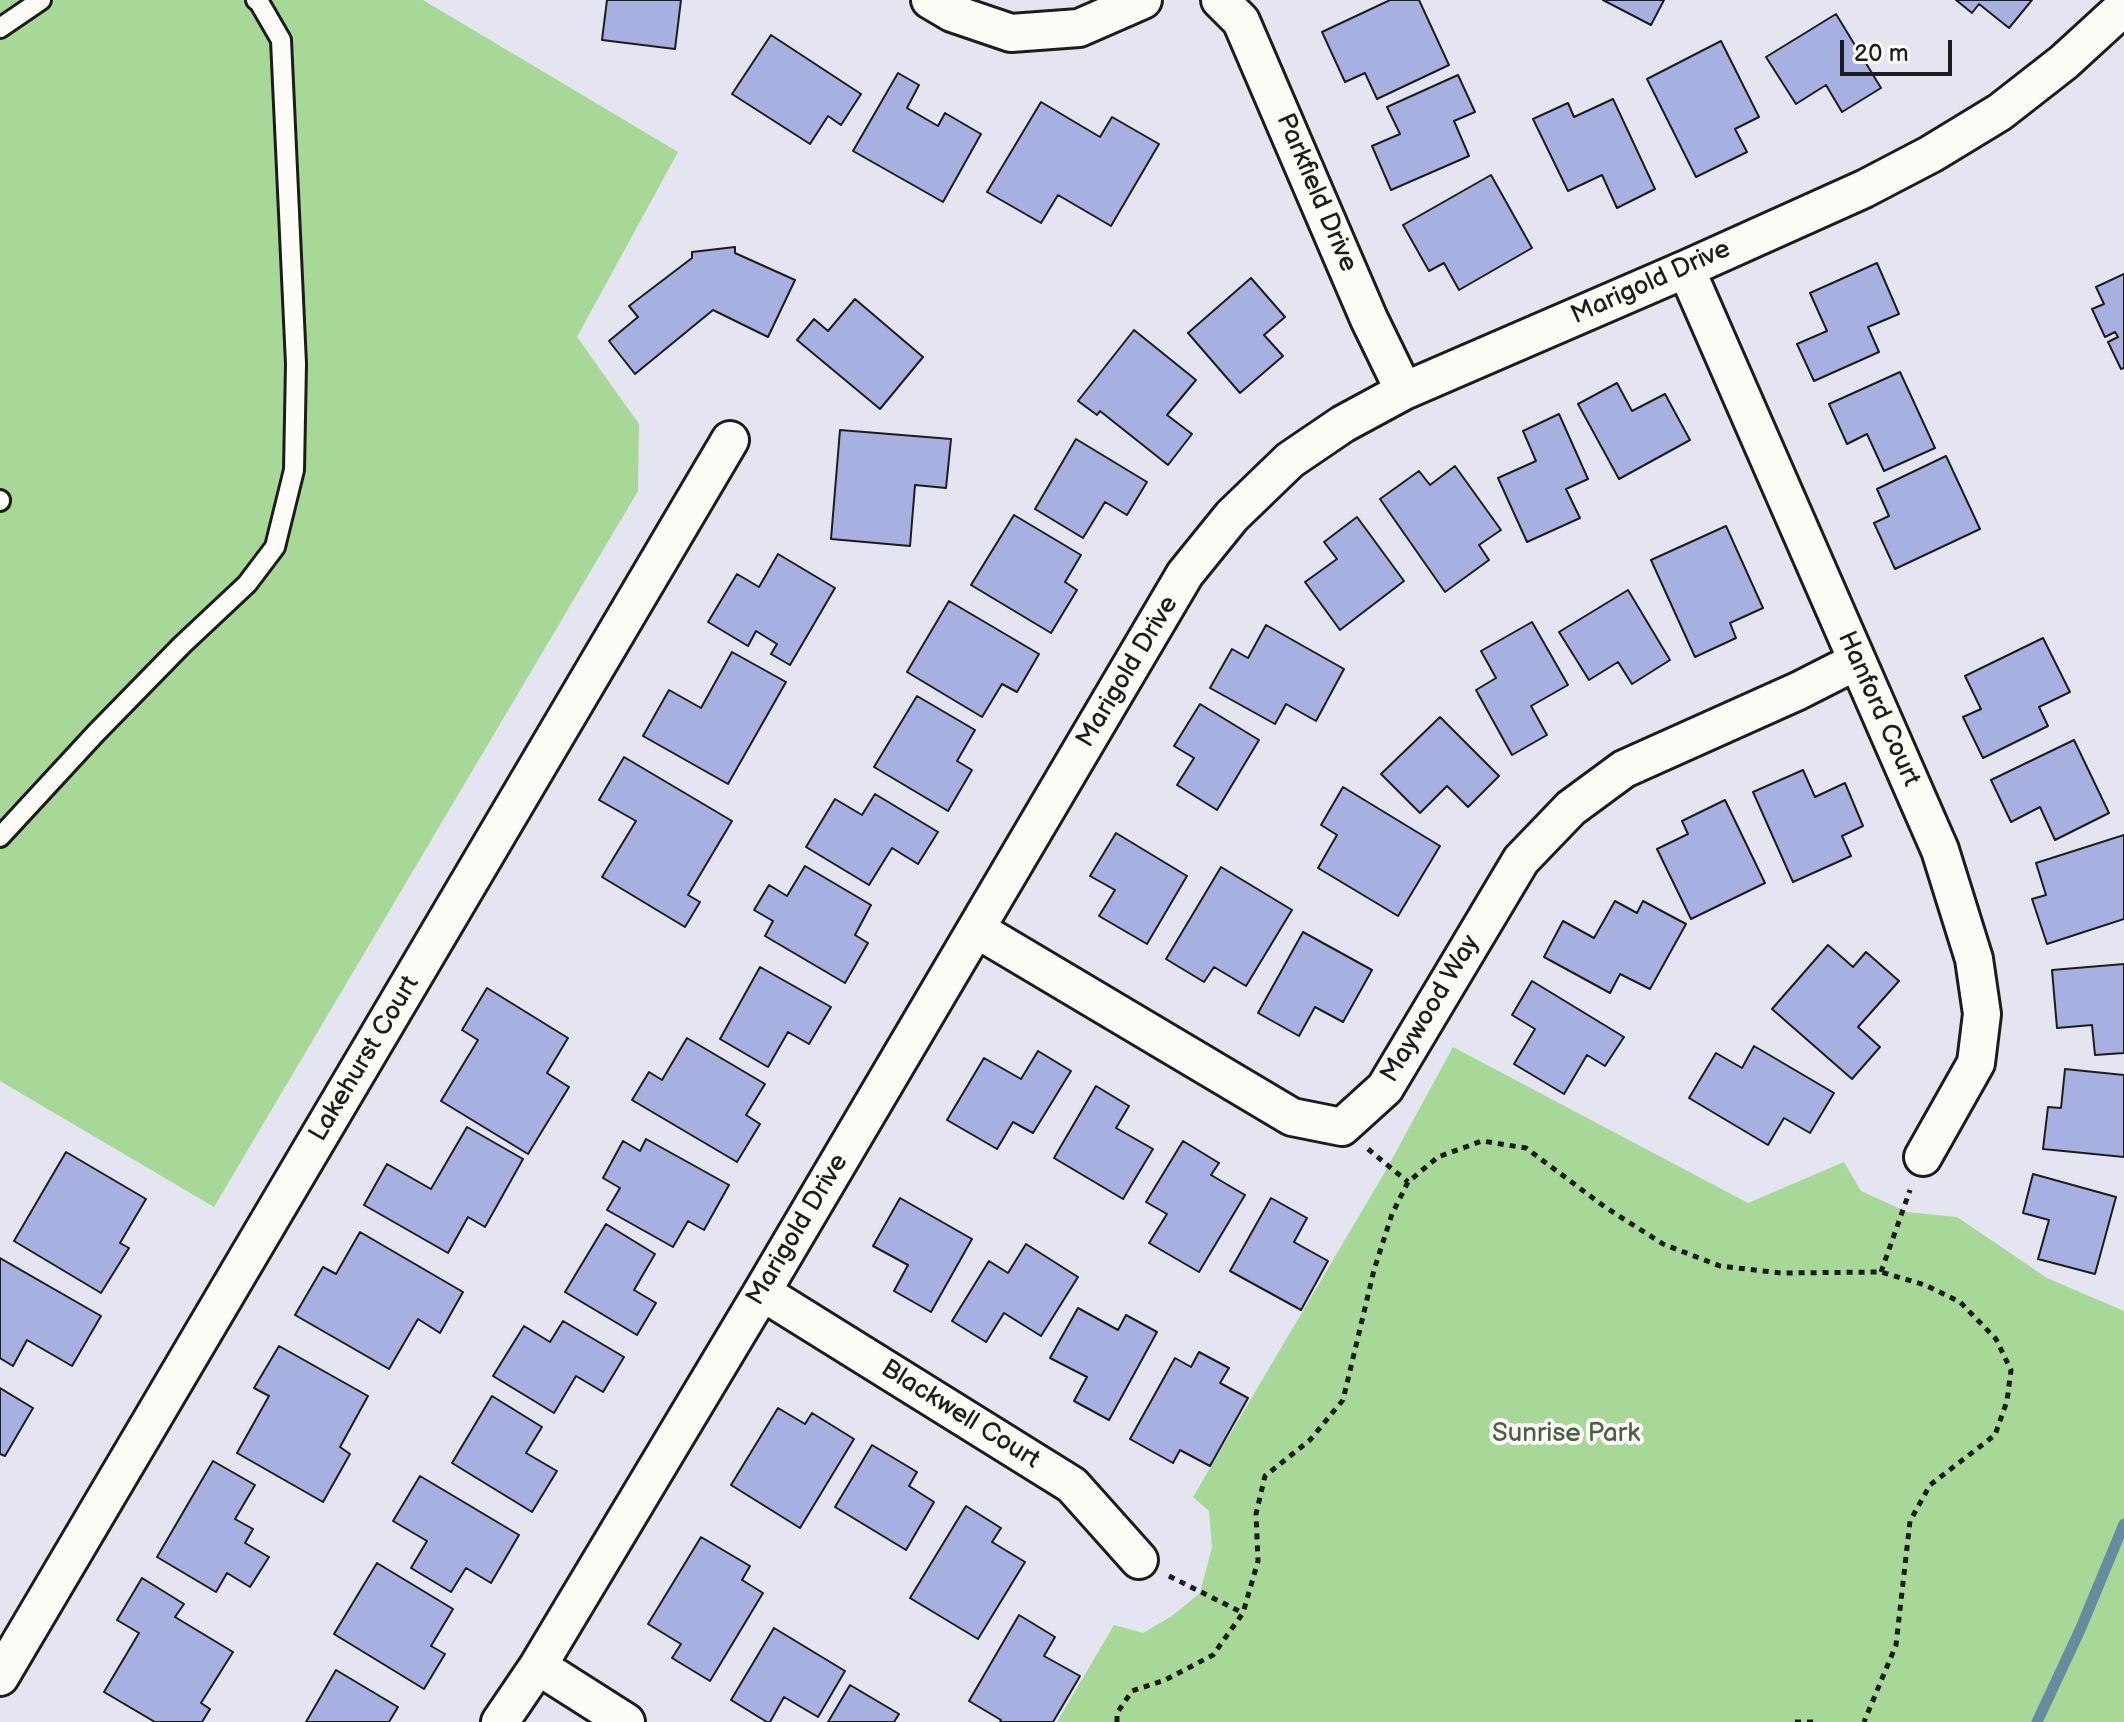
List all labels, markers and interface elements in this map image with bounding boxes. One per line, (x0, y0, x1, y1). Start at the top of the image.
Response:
scale bar (1844, 24, 1956, 74)
text: 20 m (1854, 39, 1909, 68)
street label: Parkfield Drive (1269, 109, 1363, 277)
street label: Marigold Drive (1566, 234, 1736, 332)
street label: Marigold Drive (1071, 591, 1185, 753)
street label: Hanford Court (1830, 627, 1926, 791)
street label: Maywood Way (1375, 930, 1487, 1088)
street label: Lakehurst Court (303, 971, 427, 1147)
street label: Marigold Drive (741, 1149, 855, 1311)
street label: Blackwell Court (875, 1354, 1045, 1476)
park label: Sunrise Park (1492, 1418, 1640, 1450)

